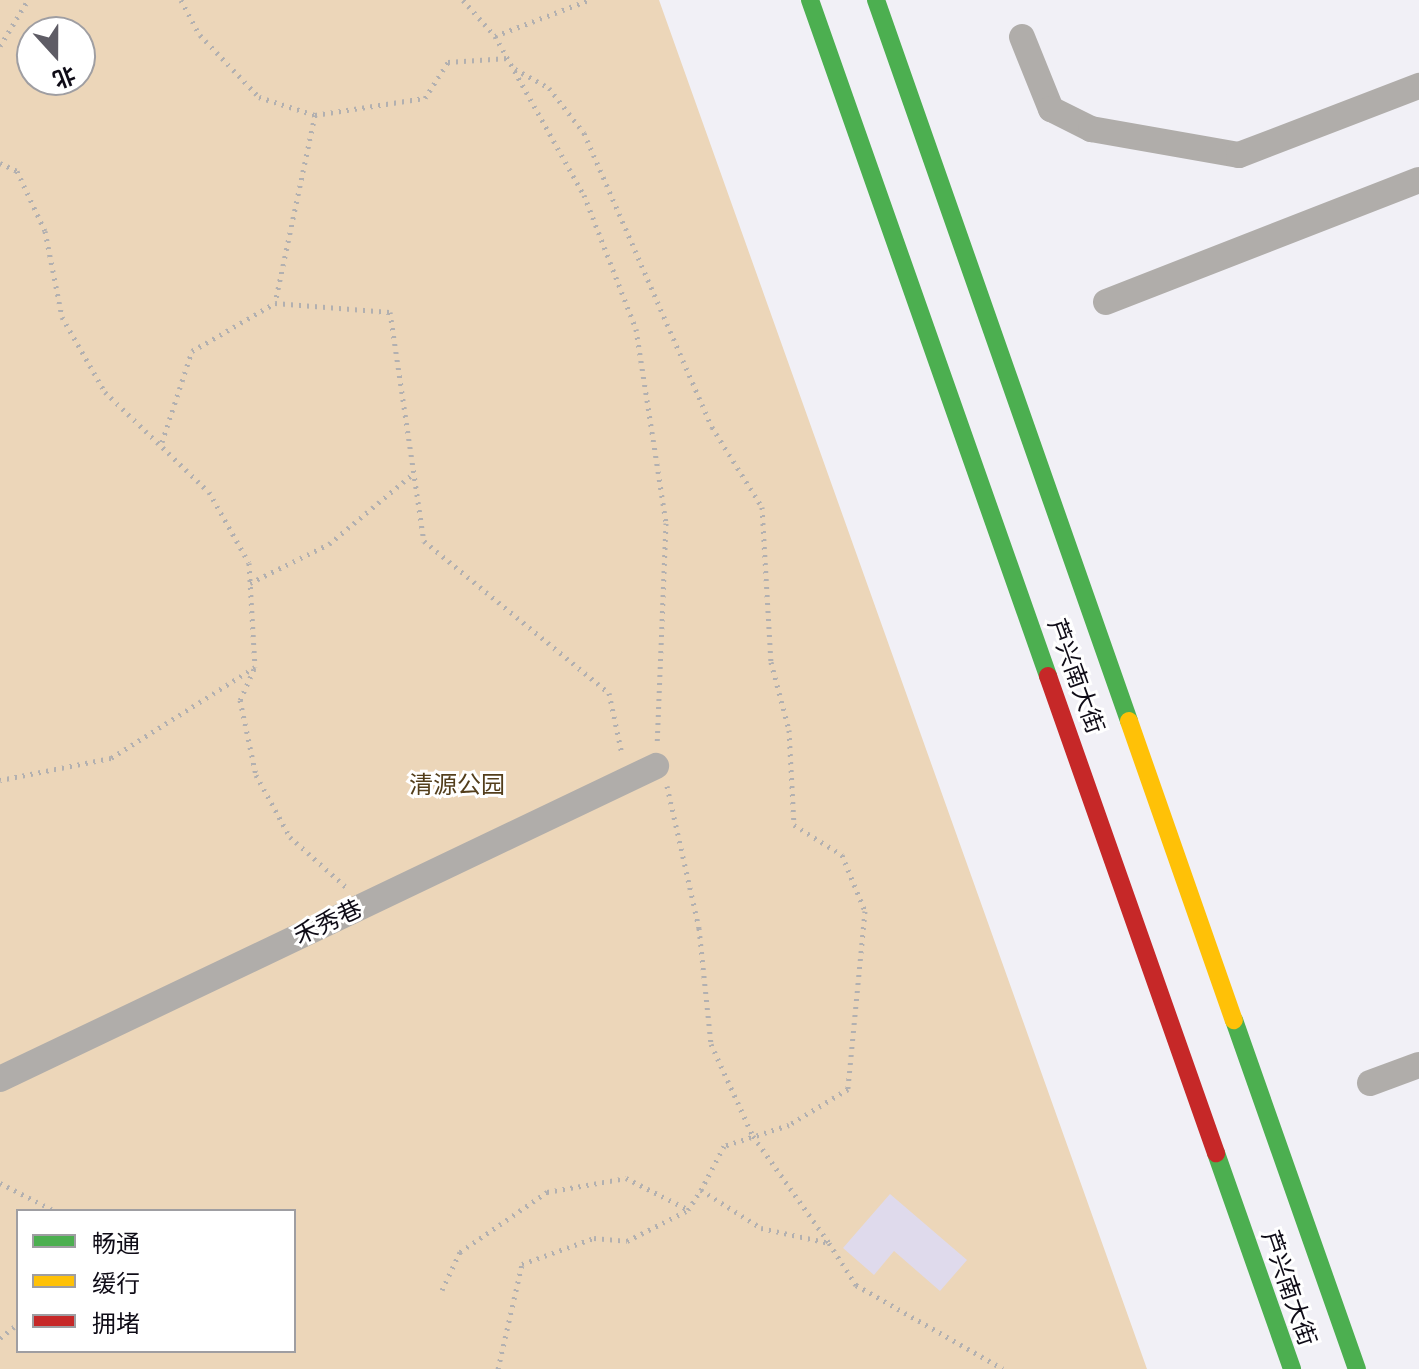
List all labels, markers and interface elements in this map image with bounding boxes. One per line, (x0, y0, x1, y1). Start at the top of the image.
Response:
north arrow (16, 16, 96, 96)
text: 北 (49, 60, 79, 94)
street label: 芦兴南大街 (1042, 615, 1110, 737)
park label: 清源公园 (409, 771, 505, 799)
street label: 禾秀巷 (289, 894, 367, 950)
legend (16, 1209, 296, 1353)
street label: 芦兴南大街 (1256, 1227, 1322, 1349)
text: 畅通 (92, 1229, 140, 1258)
text: 缓行 (92, 1269, 140, 1298)
text: 拥堵 (92, 1309, 140, 1338)

